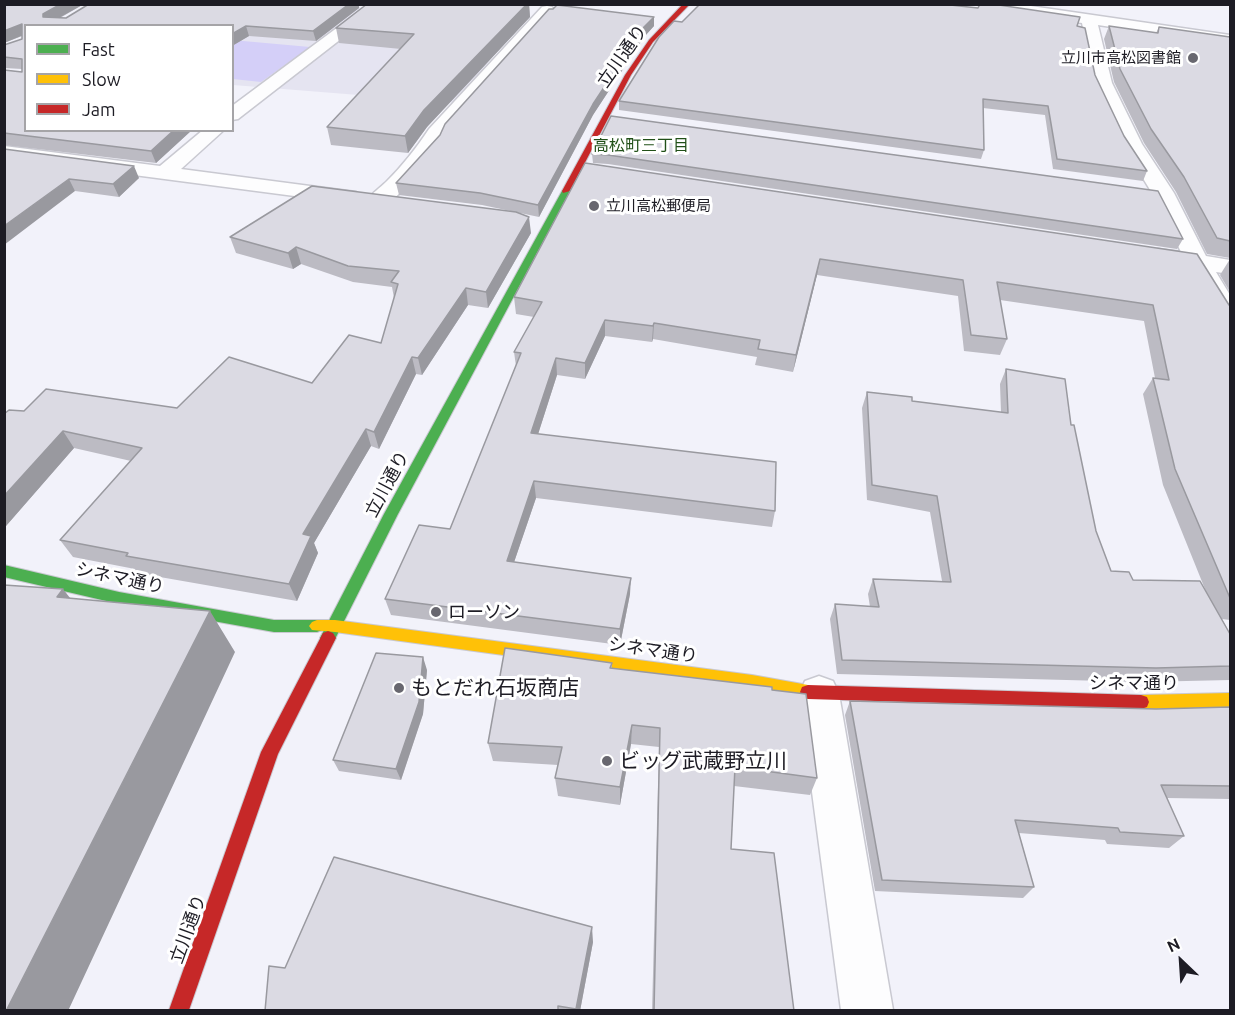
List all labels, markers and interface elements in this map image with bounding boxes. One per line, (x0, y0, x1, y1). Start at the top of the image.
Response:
street label: 立川通り (593, 20, 651, 92)
legend (24, 24, 234, 132)
text: Fast (82, 39, 115, 59)
place label: 立川市高松図書館 (1061, 49, 1181, 67)
marker: 立川市高松図書館 (1186, 51, 1200, 65)
text: Slow (82, 69, 121, 89)
text: Jam (82, 99, 116, 119)
district label: 高松町三丁目 (593, 136, 689, 156)
place label: 立川高松郵便局 (606, 197, 711, 215)
marker: 立川高松郵便局 (587, 199, 601, 213)
street label: 立川通り (361, 447, 413, 521)
street label: シネマ通り (74, 558, 166, 598)
place label: ローソン (448, 601, 520, 623)
marker: ローソン (429, 605, 443, 619)
street label: シネマ通り (607, 633, 699, 667)
street label: シネマ通り (1089, 672, 1179, 694)
place label: もとだれ石坂商店 (411, 675, 579, 701)
marker: もとだれ石坂商店 (392, 681, 406, 695)
place label: ビッグ武蔵野立川 (619, 748, 787, 774)
marker: ビッグ武蔵野立川 (600, 754, 614, 768)
street label: 立川通り (166, 891, 210, 967)
north arrow (1151, 931, 1211, 991)
text: N (1164, 934, 1183, 955)

